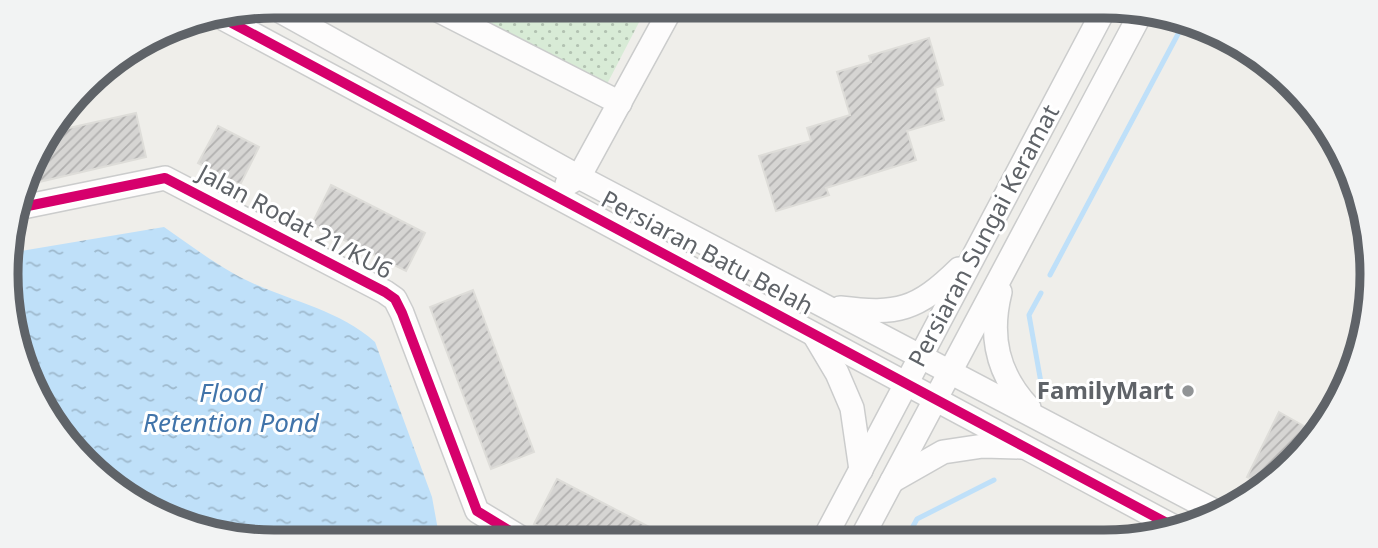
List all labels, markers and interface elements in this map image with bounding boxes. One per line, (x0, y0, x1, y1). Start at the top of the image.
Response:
street label: Persiaran Sungai Keramat (899, 98, 1066, 372)
street label: Jalan Rodat 21/KU6 (191, 155, 399, 286)
street label: Persiaran Batu Belah (596, 182, 819, 322)
place label: FamilyMart (1037, 373, 1174, 406)
water label: Flood Retention Pond (143, 374, 320, 440)
marker: FamilyMart (1180, 383, 1196, 399)

